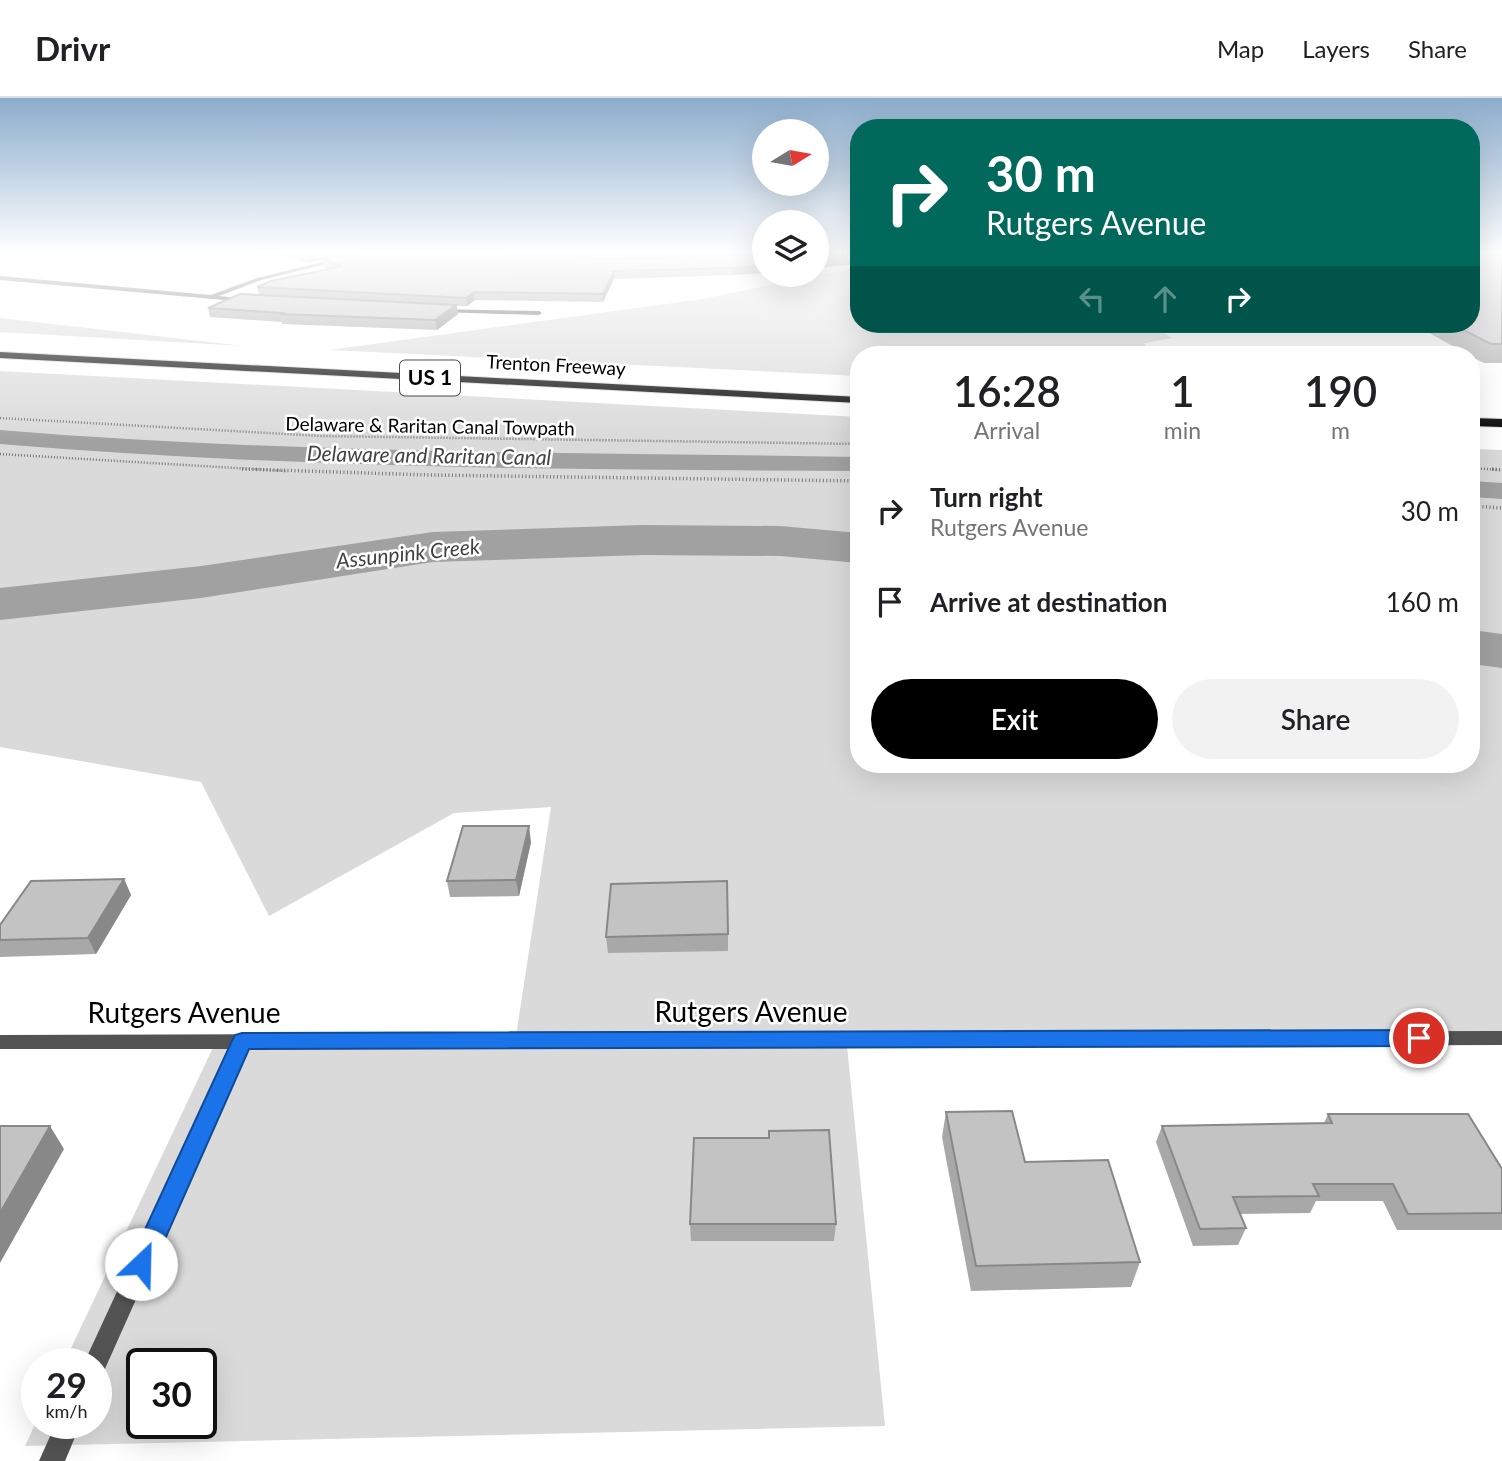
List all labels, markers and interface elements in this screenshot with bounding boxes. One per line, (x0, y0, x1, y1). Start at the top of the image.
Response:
text: Drivr (35, 28, 110, 68)
text: Map (1217, 34, 1264, 63)
text: Layers (1302, 34, 1370, 63)
text: Share (1408, 34, 1467, 63)
north arrow (752, 119, 830, 196)
map controls (752, 119, 829, 287)
text: 30 m (986, 144, 1096, 202)
icon: right (871, 147, 962, 238)
text: Rutgers Avenue (986, 203, 1206, 242)
button: layers (752, 210, 829, 287)
icon: left (1073, 280, 1111, 318)
icon: ahead (1146, 280, 1184, 318)
icon: right (1219, 280, 1257, 318)
street label: Trenton Freeway (486, 349, 626, 380)
road number: US 1 (400, 360, 460, 396)
text: 16:28 (953, 366, 1061, 416)
text: 1 (1170, 366, 1195, 416)
text: 190 (1304, 366, 1377, 416)
street label: Delaware & Raritan Canal Towpath (285, 411, 575, 440)
text: Arrival (974, 416, 1040, 444)
text: min (1164, 416, 1201, 444)
text: m (1331, 416, 1350, 444)
water label: Delaware and Raritan Canal (307, 440, 552, 469)
text: Turn right (930, 481, 1043, 513)
icon: right (871, 492, 909, 530)
text: 30 m (1401, 495, 1459, 527)
text: Rutgers Avenue (930, 513, 1088, 541)
water label: Assunpink Creek (334, 532, 482, 573)
icon: arrive (871, 583, 909, 621)
text: Arrive at destination (930, 586, 1167, 618)
text: 160 m (1386, 586, 1459, 618)
button: Exit (871, 679, 1158, 759)
button: Share (1172, 679, 1459, 759)
street label: Rutgers Avenue (655, 994, 847, 1028)
street label: Rutgers Avenue (88, 995, 280, 1029)
pin (1389, 1008, 1449, 1068)
icon: arrive (1400, 1019, 1438, 1057)
position arrow (104, 1227, 178, 1301)
speed limit sign: 30 (126, 1348, 217, 1439)
text: 29 (46, 1363, 87, 1405)
text: km/h (45, 1400, 88, 1422)

